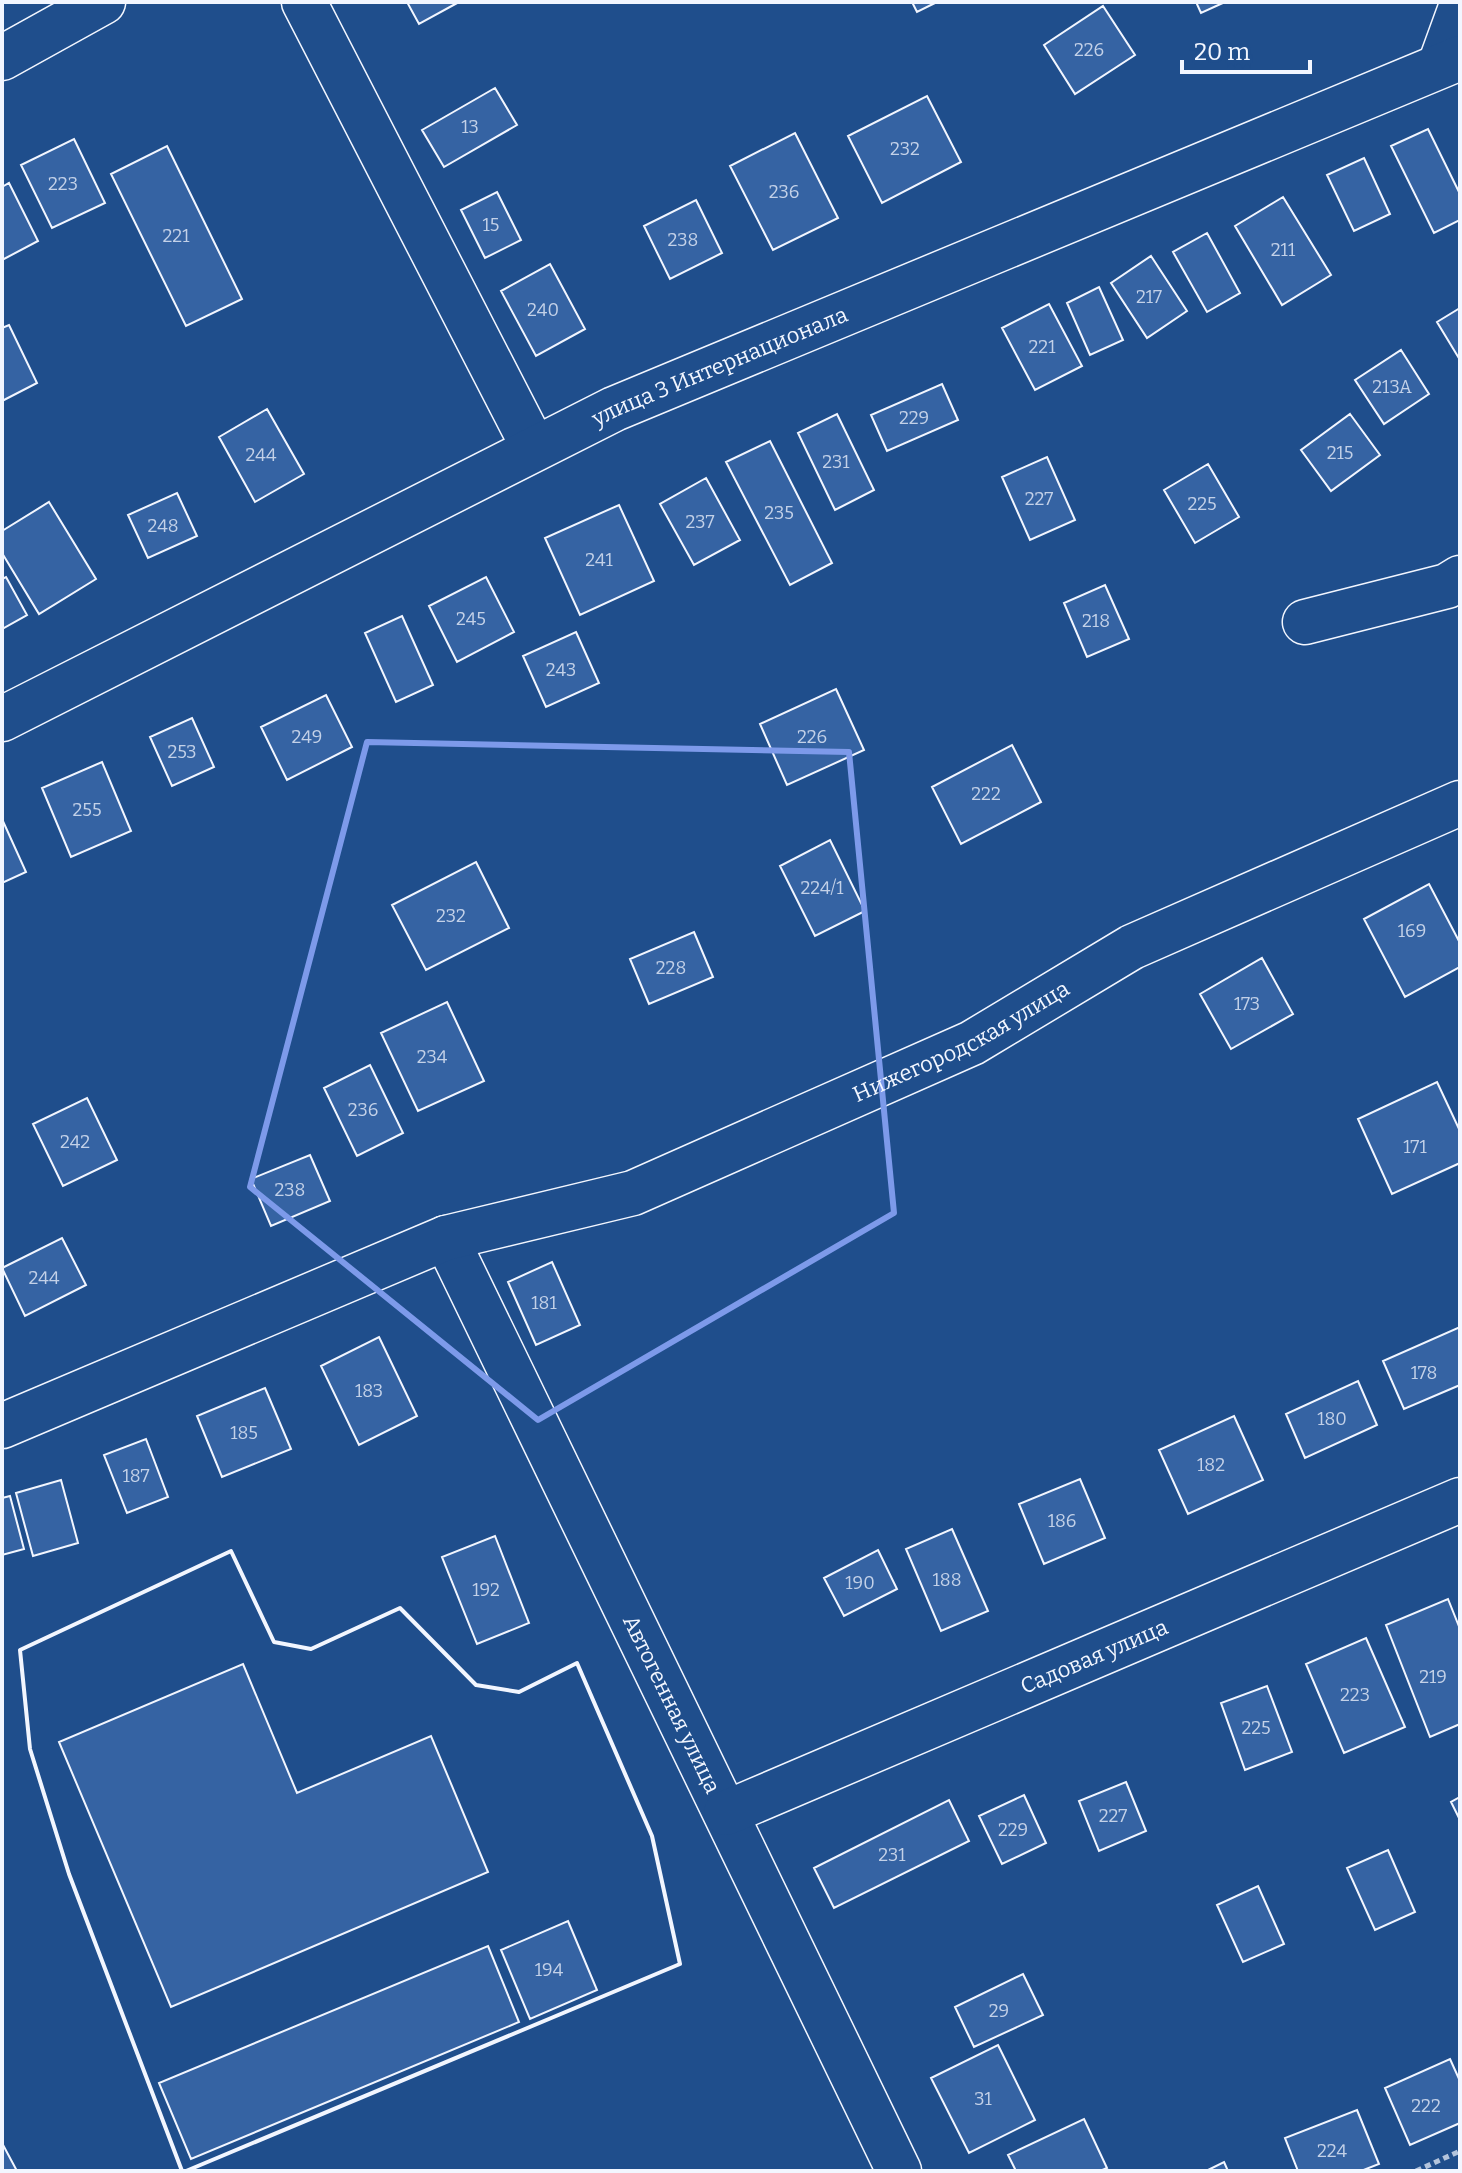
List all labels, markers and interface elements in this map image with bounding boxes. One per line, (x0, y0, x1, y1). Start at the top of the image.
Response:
scale bar (1182, 24, 1310, 74)
text: 20 m (1194, 38, 1250, 66)
house number: 226 (1074, 39, 1104, 61)
house number: 13 (461, 116, 479, 138)
house number: 232 (890, 138, 920, 160)
house number: 223 (48, 173, 78, 195)
house number: 236 (769, 181, 799, 203)
house number: 15 (483, 214, 499, 236)
house number: 221 (163, 225, 190, 247)
house number: 238 (668, 229, 698, 251)
house number: 211 (1271, 239, 1296, 261)
house number: 217 (1136, 286, 1162, 308)
house number: 240 (527, 299, 559, 321)
street label: улица 3 Интернационала (586, 300, 851, 432)
house number: 221 (1029, 336, 1056, 358)
house number: 213А (1372, 376, 1412, 398)
house number: 229 (899, 407, 929, 429)
house number: 215 (1327, 442, 1353, 464)
house number: 244 (246, 444, 277, 466)
house number: 231 (822, 451, 850, 473)
house number: 227 (1025, 488, 1053, 510)
house number: 225 (1187, 493, 1217, 515)
house number: 235 (764, 502, 794, 524)
house number: 237 (685, 511, 715, 533)
house number: 248 (147, 515, 179, 537)
house number: 241 (585, 549, 613, 571)
house number: 245 (456, 608, 486, 630)
house number: 218 (1082, 610, 1110, 632)
house number: 243 (546, 659, 576, 681)
house number: 249 (292, 726, 322, 748)
house number: 226 (797, 726, 827, 748)
house number: 253 (167, 741, 197, 763)
house number: 222 (971, 783, 1001, 805)
house number: 255 (72, 799, 102, 821)
house number: 224/1 (800, 877, 844, 899)
house number: 232 (436, 905, 466, 927)
house number: 169 (1398, 920, 1426, 942)
house number: 228 (656, 957, 686, 979)
street label: Нижегородская улица (848, 974, 1074, 1108)
house number: 173 (1234, 993, 1260, 1015)
house number: 234 (417, 1046, 448, 1068)
house number: 236 (348, 1099, 378, 1121)
house number: 242 (60, 1131, 90, 1153)
house number: 171 (1403, 1136, 1427, 1158)
house number: 238 (275, 1179, 305, 1201)
house number: 244 (29, 1267, 60, 1289)
house number: 181 (531, 1292, 557, 1314)
house number: 178 (1411, 1362, 1437, 1384)
house number: 183 (355, 1380, 383, 1402)
house number: 180 (1317, 1408, 1347, 1430)
house number: 185 (230, 1422, 258, 1444)
house number: 182 (1197, 1454, 1225, 1476)
house number: 187 (122, 1465, 150, 1487)
house number: 186 (1048, 1510, 1076, 1532)
house number: 188 (933, 1569, 961, 1591)
house number: 190 (845, 1572, 875, 1594)
house number: 192 (472, 1579, 500, 1601)
street label: Автогенная улица (618, 1610, 727, 1798)
street label: Садовая улица (1016, 1613, 1172, 1699)
house number: 219 (1419, 1666, 1447, 1688)
house number: 223 (1340, 1684, 1370, 1706)
house number: 225 (1241, 1717, 1271, 1739)
house number: 227 (1099, 1805, 1127, 1827)
house number: 229 (998, 1819, 1028, 1841)
house number: 231 (878, 1844, 906, 1866)
house number: 194 (535, 1959, 564, 1981)
house number: 29 (989, 2000, 1009, 2022)
house number: 31 (974, 2088, 992, 2110)
house number: 222 (1411, 2095, 1441, 2117)
house number: 224 (1317, 2140, 1348, 2162)

